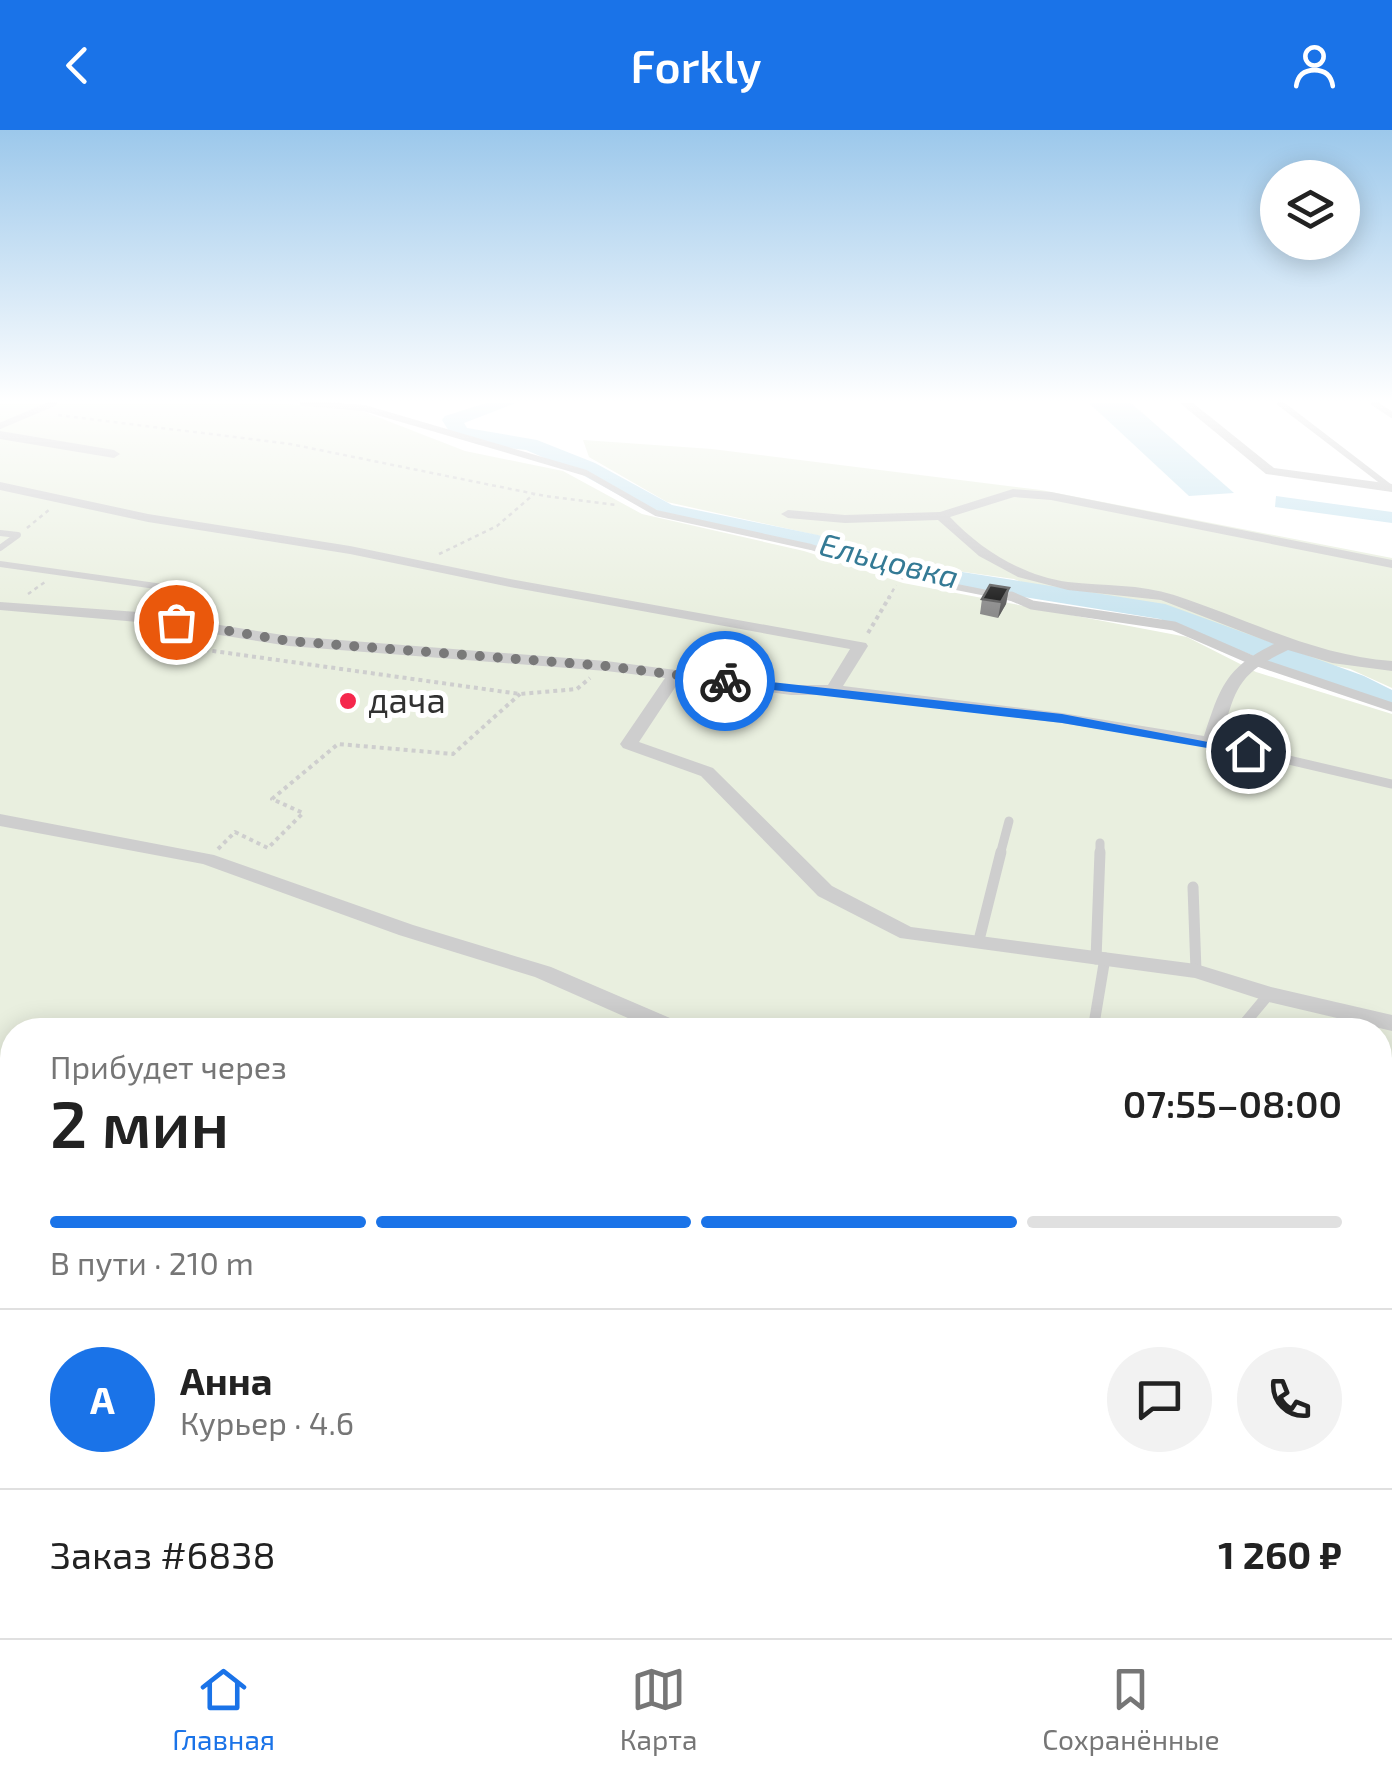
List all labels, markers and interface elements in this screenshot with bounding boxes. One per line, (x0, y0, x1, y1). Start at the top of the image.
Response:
icon: back (50, 38, 105, 93)
text: Forkly (631, 38, 761, 92)
icon: person (1287, 38, 1342, 93)
map controls (1260, 160, 1360, 260)
button: layers (1260, 160, 1360, 260)
water label: Ельцовка (816, 523, 963, 595)
pin (134, 580, 219, 665)
icon: bag (149, 595, 204, 650)
courier (675, 631, 775, 731)
icon: bike (698, 654, 753, 709)
place label: дача (368, 678, 446, 720)
marker: дача (337, 690, 359, 712)
pin (1206, 709, 1291, 794)
icon: home (1221, 724, 1276, 779)
text: Прибудет через (50, 1047, 287, 1085)
text: 07:55–08:00 (1123, 1080, 1342, 1126)
text: 2 мин (50, 1083, 229, 1161)
text: В пути · 210 m (50, 1243, 254, 1281)
button: chat (1107, 1347, 1212, 1452)
button: phone (1237, 1347, 1342, 1452)
text: Анна (180, 1357, 273, 1403)
text: А (90, 1376, 115, 1422)
text: Курьер · 4.6 (180, 1403, 354, 1441)
text: Заказ #6838 (50, 1531, 276, 1577)
text: 1 260 ₽ (1218, 1531, 1342, 1577)
tab: Главная (172, 1662, 275, 1756)
tab: Карта (620, 1662, 698, 1756)
tab: Сохранённые (1042, 1662, 1220, 1756)

